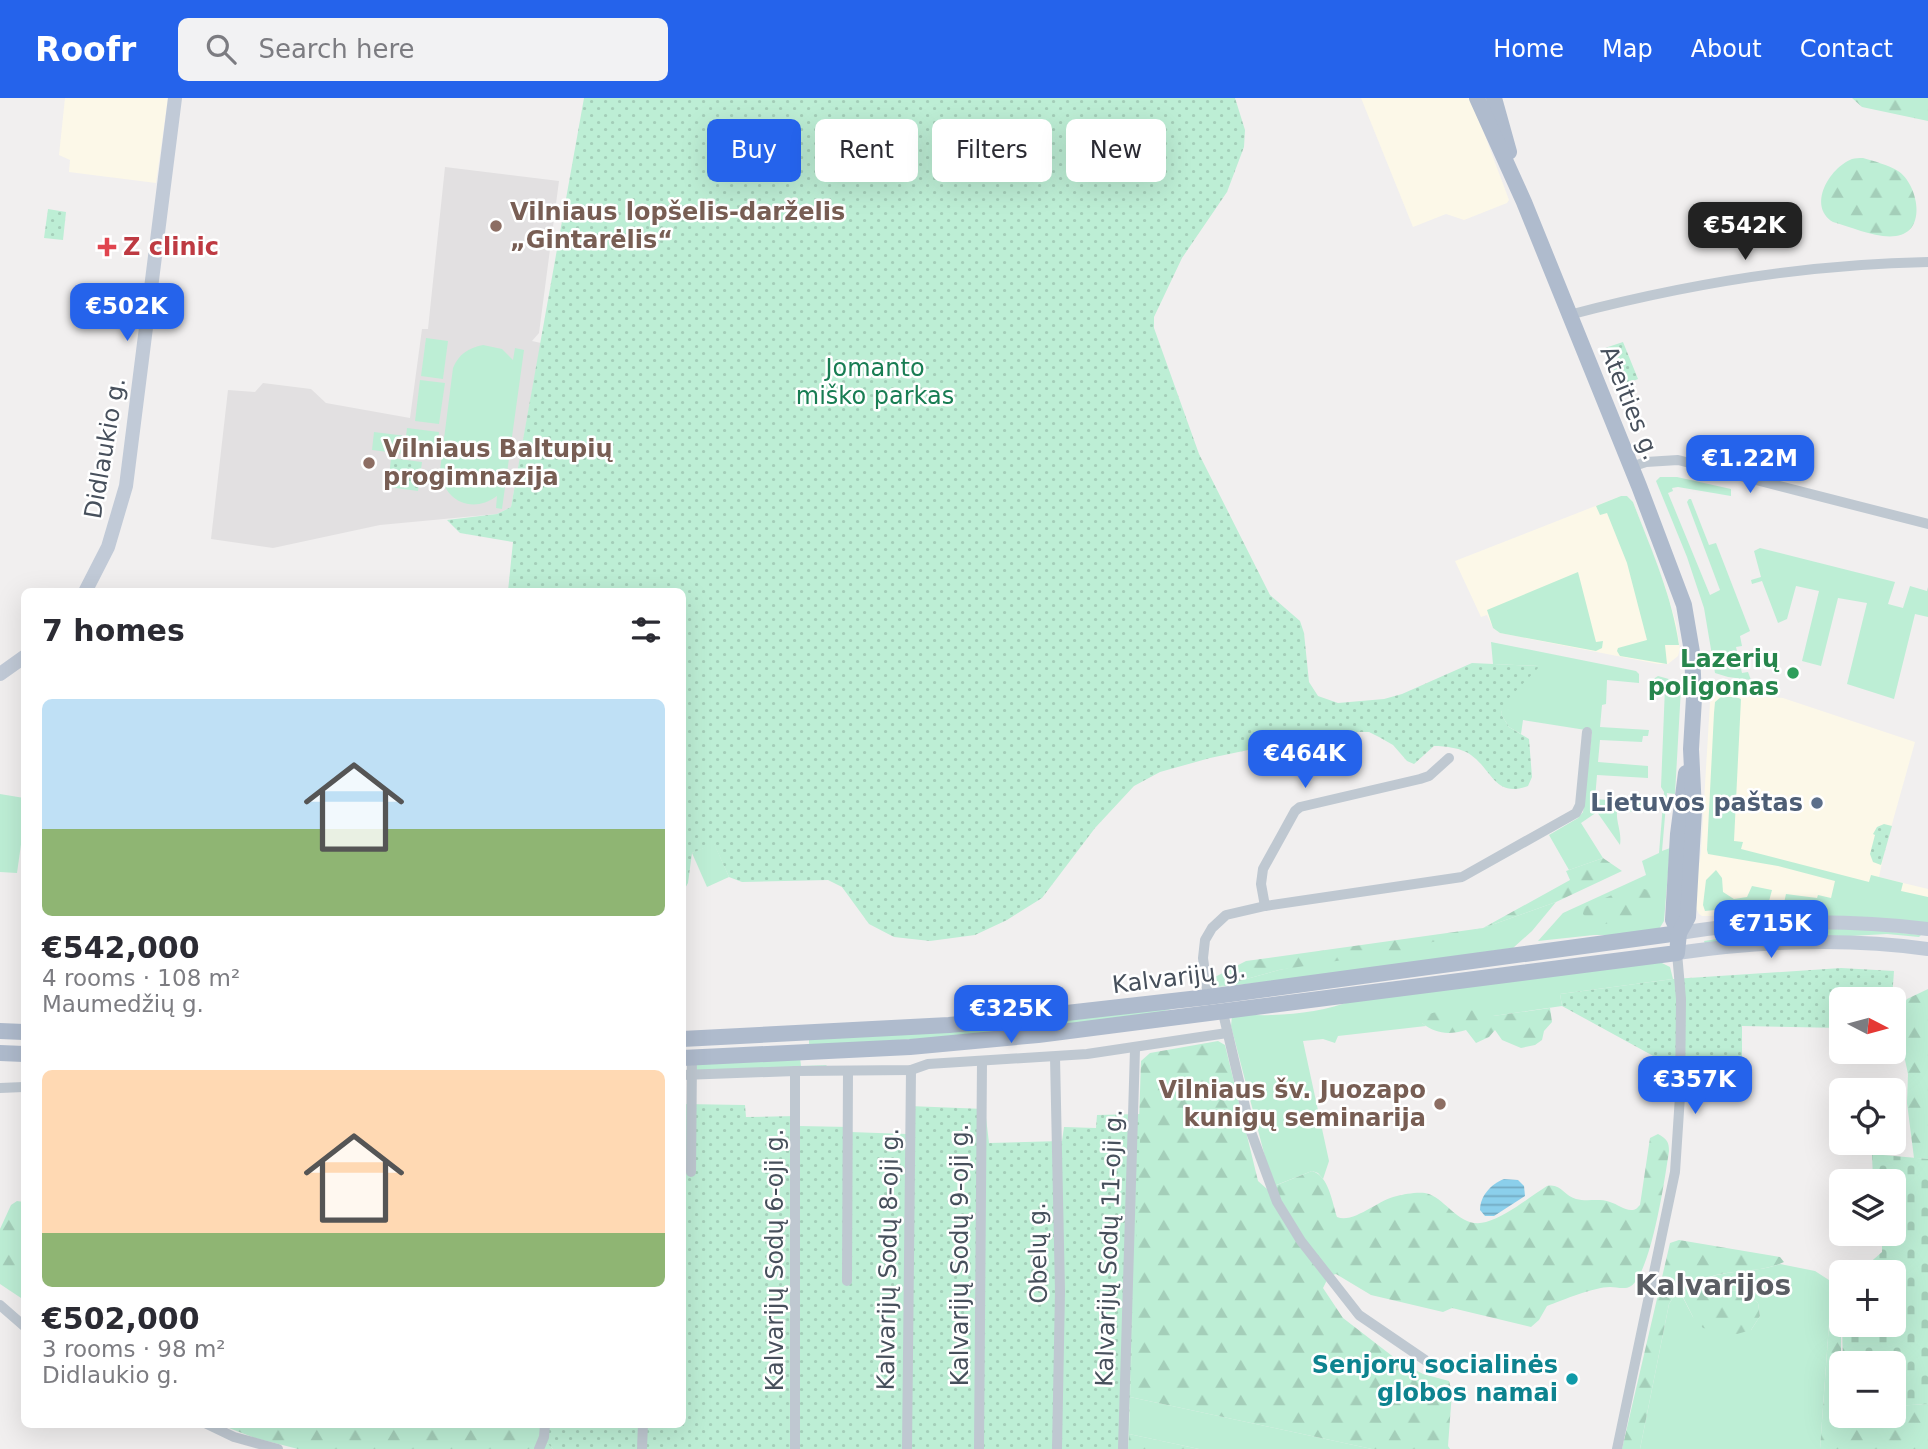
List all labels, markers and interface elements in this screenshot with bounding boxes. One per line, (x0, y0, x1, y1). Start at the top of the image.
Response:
search box (178, 18, 668, 81)
text: Roofr (35, 30, 136, 69)
icon: search (202, 30, 240, 68)
text: Search here (258, 34, 415, 64)
text: Home (1493, 35, 1564, 63)
text: Map (1602, 35, 1653, 63)
text: About (1691, 35, 1762, 63)
text: Contact (1800, 35, 1893, 63)
chip: Buy (707, 119, 801, 182)
chip: Rent (815, 119, 918, 182)
chip: Filters (932, 119, 1052, 182)
chip: New (1066, 119, 1166, 182)
place label: Vilniaus lopšelis-darželis „Gintarėlis“ (510, 198, 845, 254)
pin: €542K (1696, 202, 1794, 262)
text: €542K (1704, 212, 1786, 238)
marker: Vilniaus lopšelis-darželis „Gintarėlis“ (488, 218, 504, 234)
place label: Z clinic (123, 233, 219, 261)
marker: Z clinic (97, 237, 117, 257)
pin: €502K (78, 284, 176, 343)
text: €502K (86, 293, 168, 319)
street label: Ateities g. (1594, 342, 1666, 464)
park label: Jomanto miško parkas (796, 354, 954, 410)
street label: Didlaukio g. (79, 375, 131, 521)
place label: Vilniaus Baltupių progimnazija (383, 435, 614, 491)
pin: €1.22M (1693, 436, 1807, 495)
text: €1.22M (1702, 445, 1798, 471)
marker: Vilniaus Baltupių progimnazija (361, 455, 377, 471)
icon: filters (627, 611, 665, 649)
text: 7 homes (42, 613, 185, 648)
place label: Lazerių poligonas (1648, 645, 1780, 701)
marker: Lazerių poligonas (1785, 665, 1801, 681)
pin: €464K (1256, 730, 1354, 790)
text: €464K (1264, 740, 1346, 766)
icon: home (291, 744, 417, 870)
place label: Lietuvos paštas (1590, 789, 1803, 817)
marker: Lietuvos paštas (1809, 795, 1825, 811)
pin: €715K (1722, 900, 1820, 960)
text: €715K (1730, 910, 1812, 936)
text: €542,000 (42, 930, 200, 965)
street label: Kalvarijų g. (1111, 955, 1247, 999)
text: 4 rooms · 108 m² (42, 965, 240, 991)
pin: €325K (962, 986, 1060, 1045)
north arrow (1829, 987, 1906, 1064)
map controls (1829, 987, 1906, 1428)
text: Maumedžių g. (42, 991, 204, 1017)
text: €325K (970, 995, 1052, 1021)
pin: €357K (1646, 1056, 1744, 1116)
text: €357K (1654, 1066, 1736, 1092)
place label: Vilniaus šv. Juozapo kunigų seminarija (1158, 1076, 1426, 1132)
button: locate (1829, 1078, 1906, 1155)
marker: Vilniaus šv. Juozapo kunigų seminarija (1432, 1096, 1448, 1112)
street label: Kalvarijų Sodų 11-oji g. (1090, 1109, 1128, 1387)
icon: home (291, 1115, 417, 1241)
street label: Kalvarijų Sodų 9-oji g. (946, 1124, 974, 1386)
street label: Kalvarijų Sodų 8-oji g. (872, 1128, 904, 1390)
street label: Kalvarijų Sodų 6-oji g. (761, 1129, 789, 1391)
button: layers (1829, 1169, 1906, 1246)
street label: Obelų g. (1023, 1202, 1053, 1304)
button: + (1829, 1260, 1906, 1337)
district label: Kalvarijos (1635, 1269, 1791, 1302)
text: €502,000 (42, 1301, 200, 1336)
text: 3 rooms · 98 m² (42, 1336, 226, 1362)
place label: Senjorų socialinės globos namai (1312, 1351, 1558, 1407)
button: − (1829, 1351, 1906, 1428)
text: Didlaukio g. (42, 1362, 179, 1388)
marker: Senjorų socialinės globos namai (1564, 1371, 1580, 1387)

